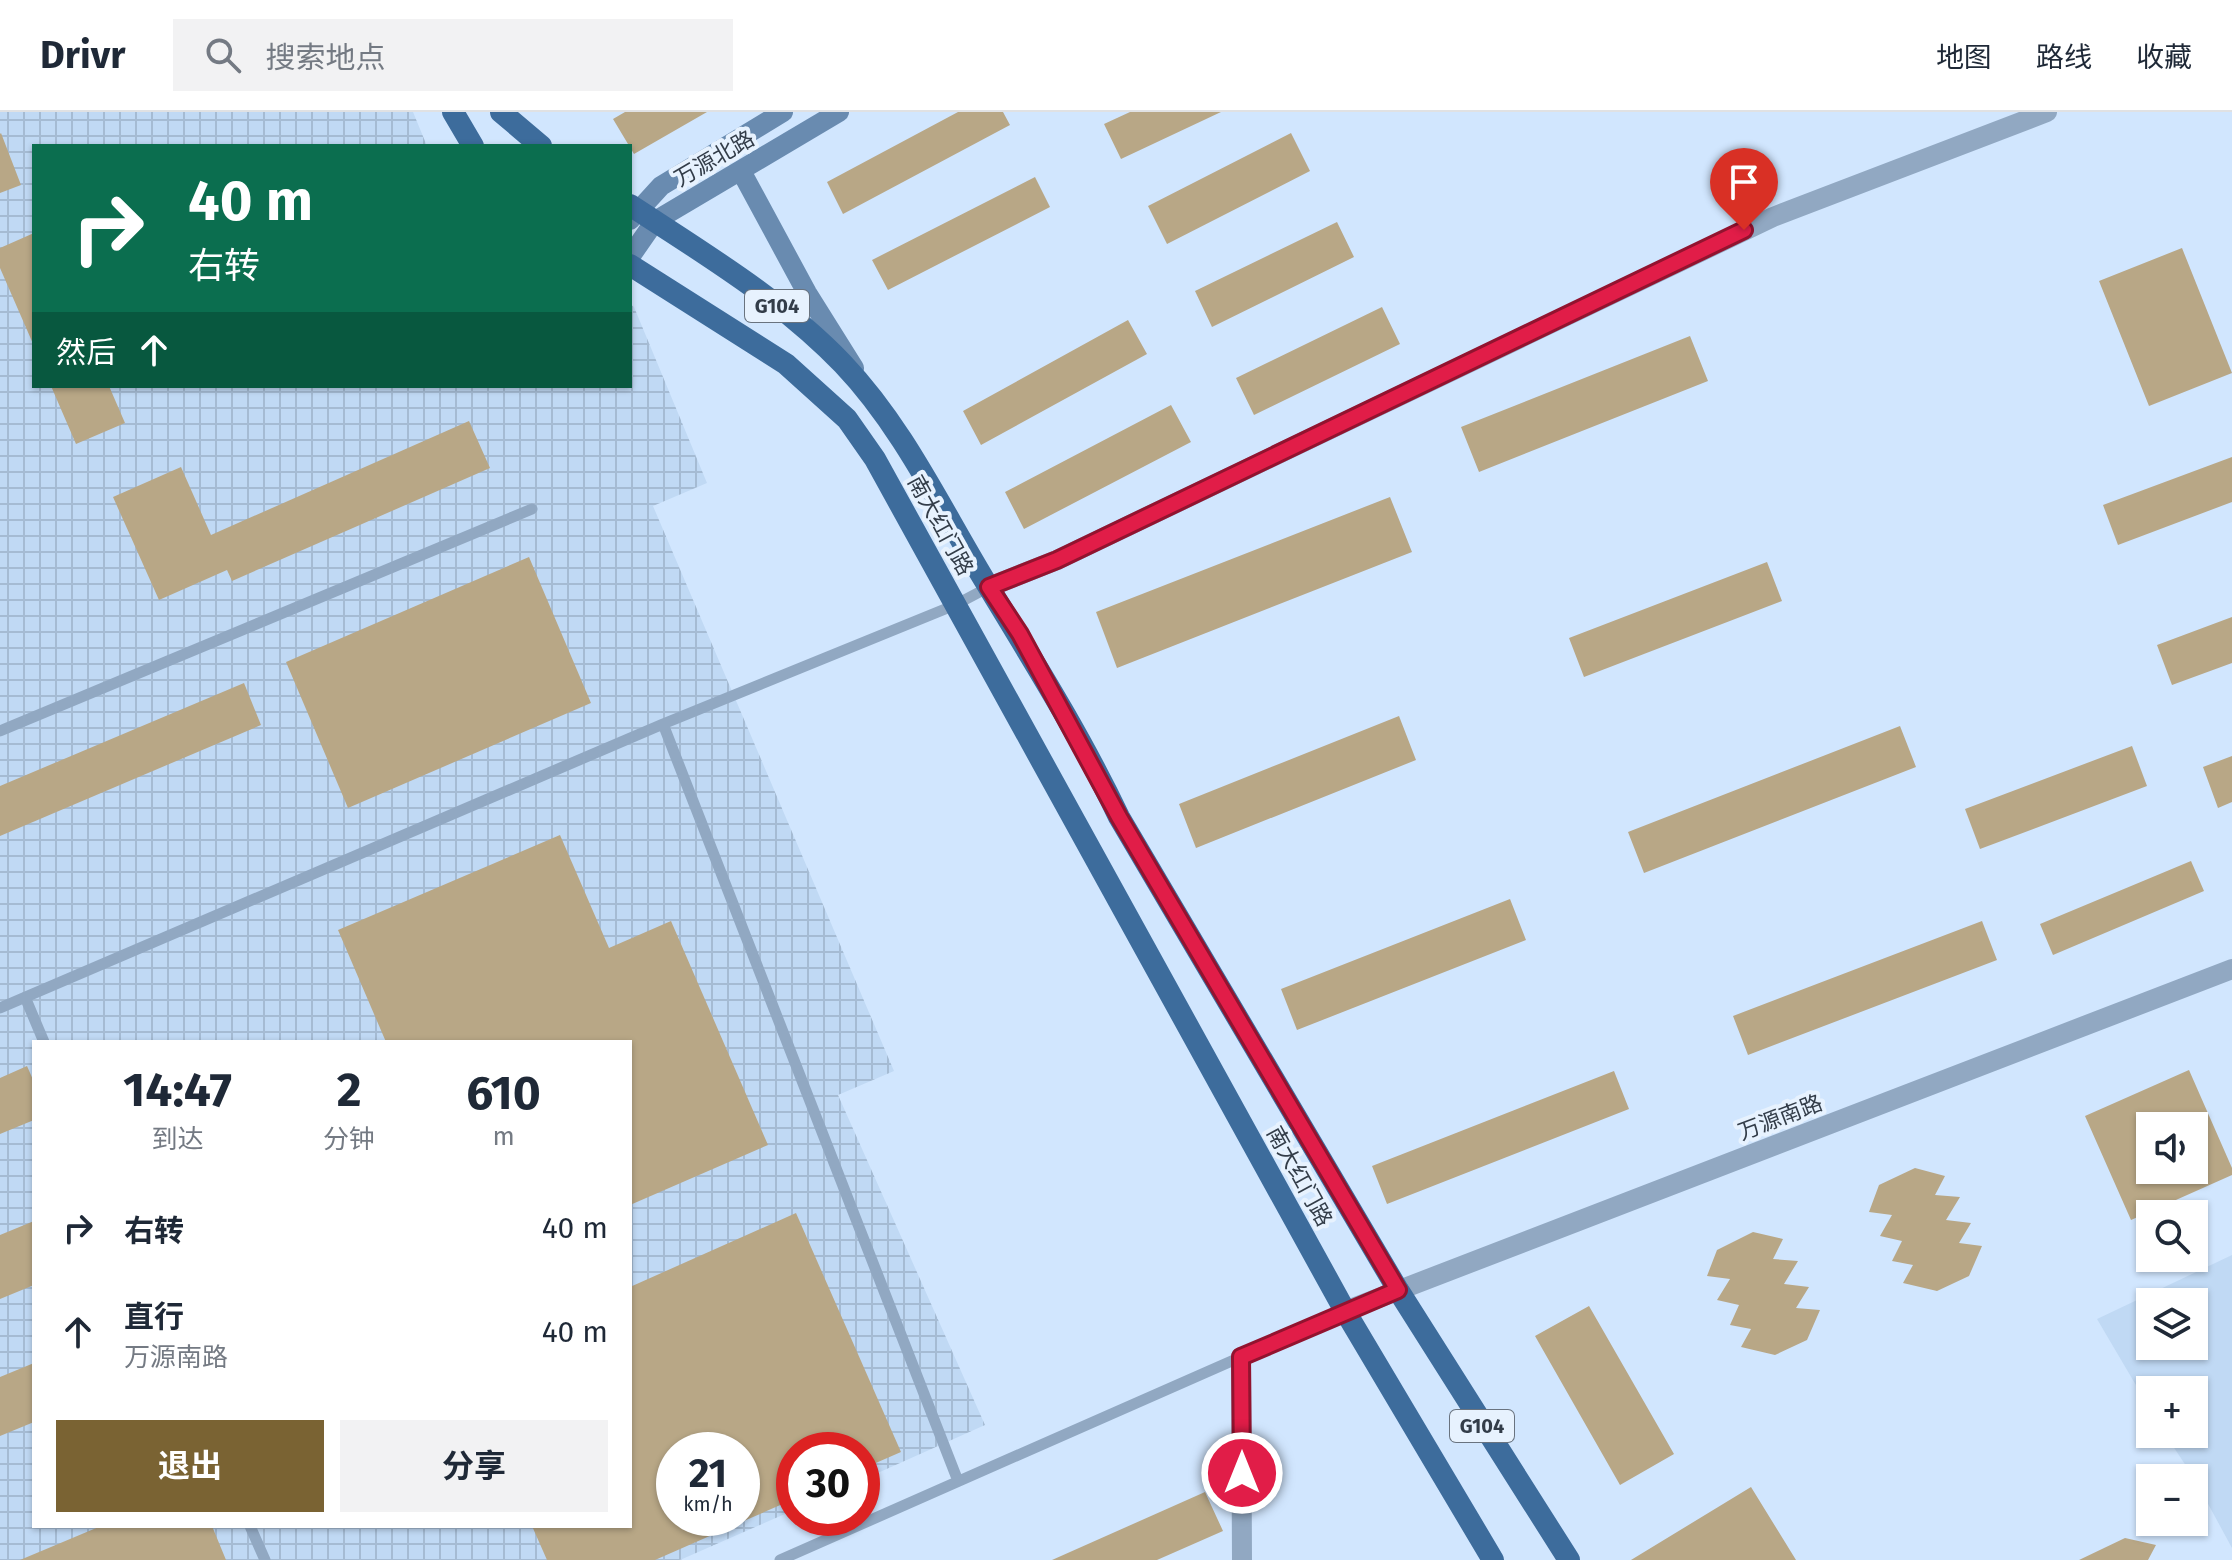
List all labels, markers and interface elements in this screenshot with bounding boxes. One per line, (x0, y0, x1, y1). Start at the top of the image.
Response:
search box (173, 19, 733, 91)
text: Drivr (40, 32, 125, 78)
icon: search (201, 33, 245, 77)
text: 搜索地点 (265, 40, 385, 76)
text: 地图 (1936, 41, 1992, 74)
text: 路线 (2036, 41, 2092, 74)
text: 收藏 (2136, 41, 2192, 74)
street label: 万源北路 (669, 125, 759, 192)
pin (1710, 148, 1778, 230)
icon: arrive (1722, 160, 1766, 204)
text: 40 m (188, 168, 313, 235)
icon: right (56, 176, 160, 280)
text: 右转 (188, 244, 260, 288)
road number: G104 (745, 290, 809, 322)
icon: ahead (132, 328, 176, 372)
text: 然后 (56, 335, 116, 371)
street label: 南大红门路 (902, 471, 979, 580)
text: 14:47 (123, 1061, 232, 1119)
text: 2 (337, 1061, 362, 1119)
text: 610 (466, 1064, 541, 1122)
street label: 万源南路 (1734, 1089, 1826, 1146)
map controls (2136, 1112, 2208, 1536)
button: sound (2136, 1112, 2208, 1184)
text: m (492, 1121, 515, 1152)
street label: 南大红门路 (1261, 1122, 1338, 1231)
text: 到达 (152, 1124, 204, 1155)
text: 分钟 (323, 1124, 375, 1155)
button: search (2136, 1200, 2208, 1272)
icon: right (56, 1206, 100, 1250)
text: 40 m (542, 1210, 608, 1246)
text: 右转 (124, 1213, 184, 1249)
button: layers (2136, 1288, 2208, 1360)
text: 直行 (124, 1299, 184, 1335)
icon: ahead (56, 1310, 100, 1354)
text: 40 m (542, 1314, 608, 1350)
text: 万源南路 (124, 1342, 228, 1373)
button: + (2136, 1376, 2208, 1448)
road number: G104 (1450, 1410, 1514, 1442)
button: 退出 (56, 1420, 324, 1512)
button: 分享 (340, 1420, 608, 1512)
position arrow (1200, 1431, 1284, 1515)
speed limit sign: 30 (776, 1432, 880, 1536)
text: 21 (689, 1450, 727, 1498)
button: − (2136, 1464, 2208, 1536)
text: km/h (683, 1492, 733, 1516)

